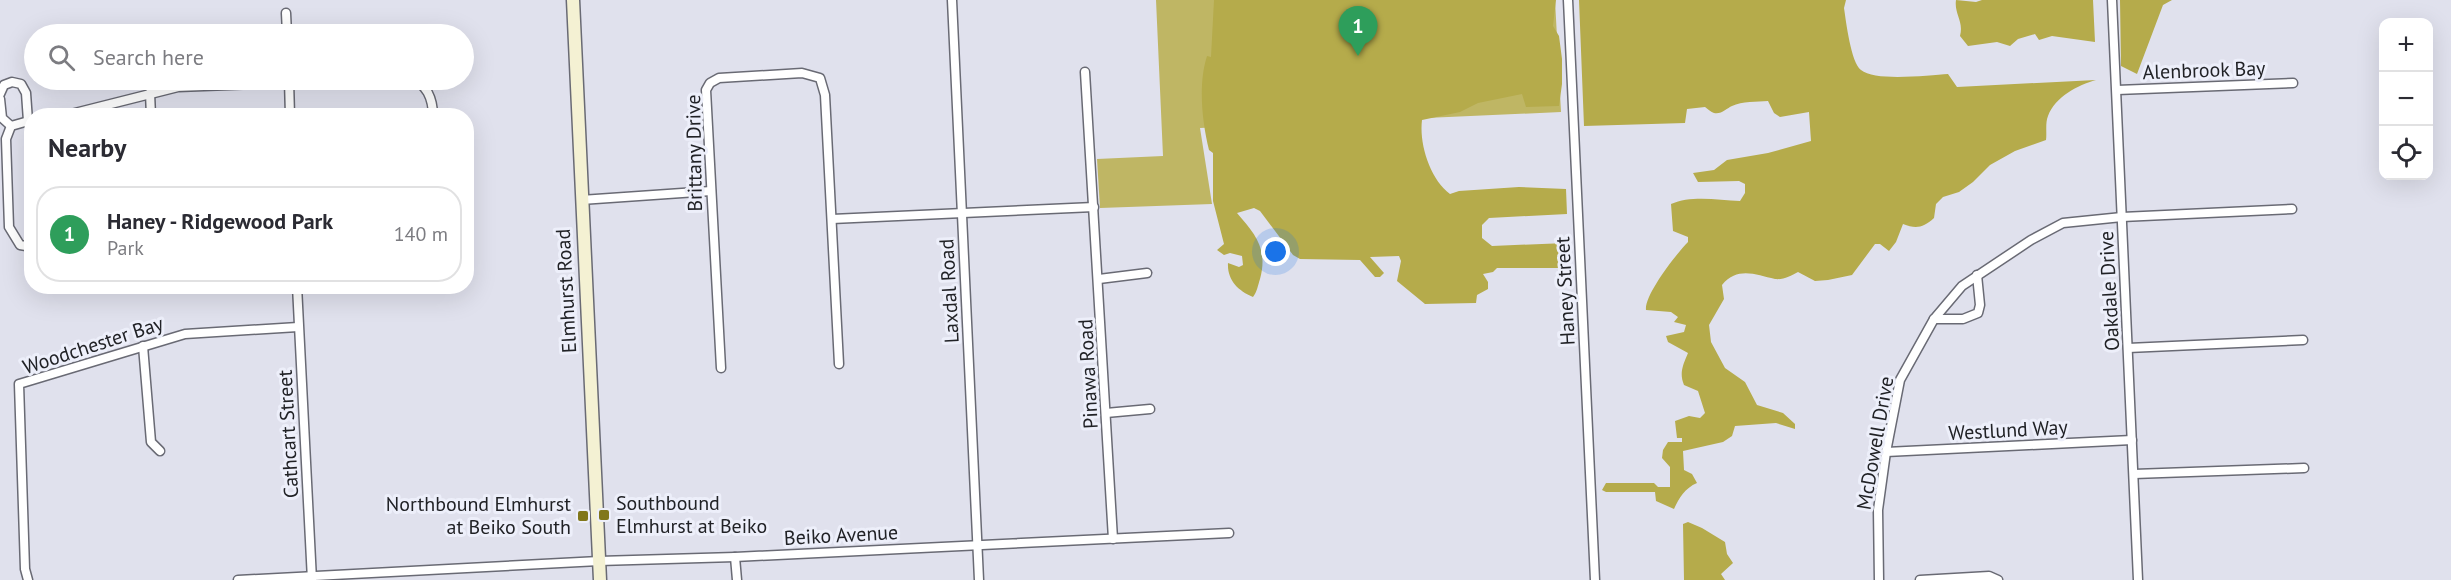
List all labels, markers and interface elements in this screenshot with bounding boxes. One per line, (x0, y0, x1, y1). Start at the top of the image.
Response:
pin: 1 (1338, 7, 1378, 56)
map controls (2379, 18, 2433, 180)
button: + (2379, 18, 2433, 72)
search box (24, 24, 474, 90)
icon: search (45, 41, 78, 74)
text: Search here (93, 43, 204, 71)
street label: Alenbrook Bay (2142, 55, 2267, 85)
button: − (2379, 72, 2433, 126)
street label: Brittany Drive (680, 94, 708, 212)
button: locate (2379, 126, 2433, 180)
text: Nearby (48, 131, 126, 164)
text: Haney - Ridgewood Park (107, 207, 333, 235)
text: 1 (64, 221, 75, 247)
text: 140 m (394, 221, 448, 247)
street label: Elmhurst Road (550, 228, 582, 354)
street label: Oakdale Drive (2093, 230, 2125, 352)
text: Park (107, 235, 144, 261)
street label: Haney Street (1549, 236, 1581, 346)
your location (1261, 237, 1290, 266)
street label: Laxdal Road (933, 238, 965, 344)
street label: Woodchester Bay (19, 310, 167, 380)
street label: Pinawa Road (1072, 319, 1104, 429)
street label: Cathcart Street (272, 369, 304, 499)
street label: McDowell Drive (1850, 374, 1900, 512)
street label: Westlund Way (1948, 414, 2069, 446)
place label: Southbound Elmhurst at Beiko (616, 490, 767, 539)
place label: Northbound Elmhurst at Beiko South (386, 491, 571, 540)
marker: Southbound Elmhurst at Beiko (597, 508, 611, 522)
marker: Northbound Elmhurst at Beiko South (576, 509, 590, 523)
street label: Beiko Avenue (783, 519, 899, 551)

